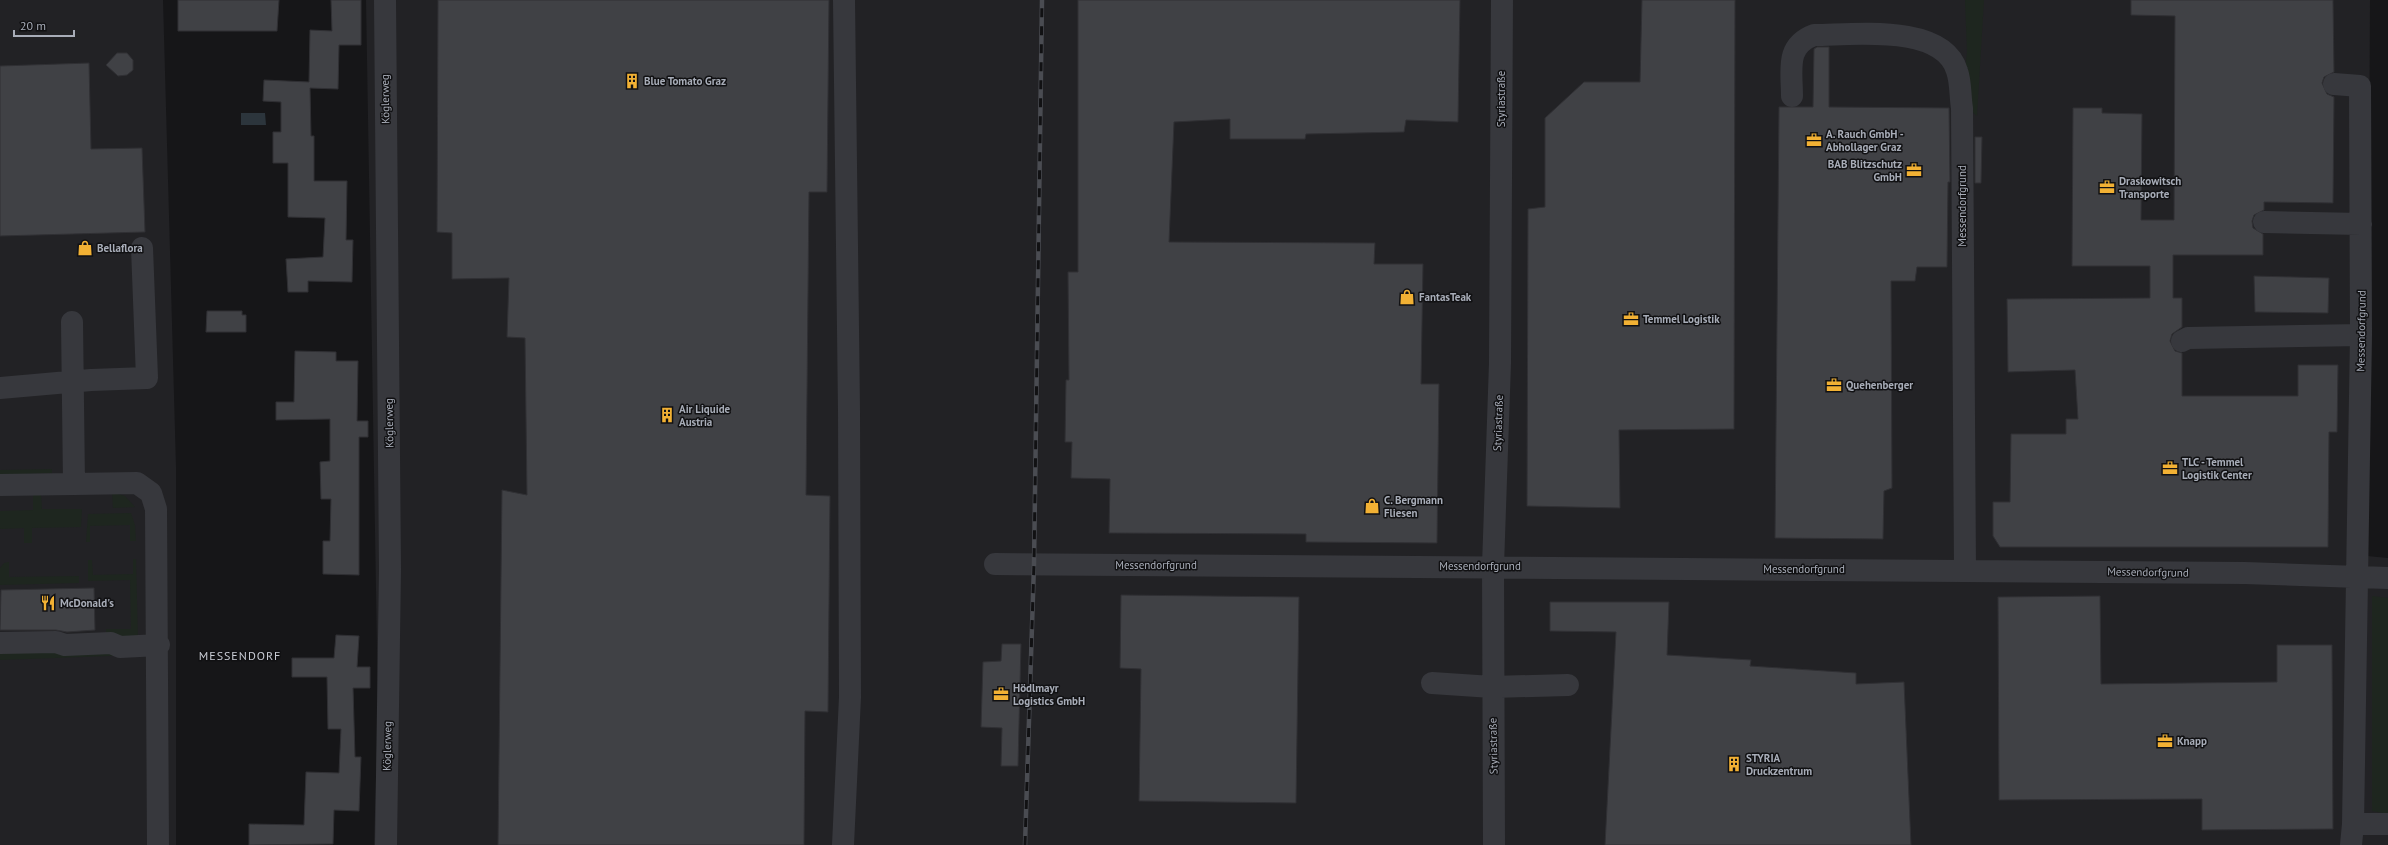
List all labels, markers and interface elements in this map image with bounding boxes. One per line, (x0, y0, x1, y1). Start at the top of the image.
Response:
scale bar (14, 12, 74, 38)
text: 20 m (20, 18, 46, 33)
street label: Styriastraße (1494, 70, 1508, 127)
building icon: Blue Tomato Graz (623, 72, 641, 90)
street label: Köglerweg (378, 74, 392, 124)
place label: Blue Tomato Graz (644, 74, 726, 88)
place label: A. Rauch GmbH - Abhollager Graz (1826, 127, 1904, 154)
office icon: A. Rauch GmbH - Abhollager Graz (1805, 131, 1823, 149)
place label: BAB Blitzschutz GmbH (1828, 157, 1902, 184)
office icon: BAB Blitzschutz GmbH (1905, 161, 1923, 179)
street label: Messendorfgrund (1955, 165, 1969, 247)
place label: Draskowitsch Transporte (2119, 174, 2181, 201)
office icon: Draskowitsch Transporte (2098, 178, 2116, 196)
shop icon: Bellaflora (76, 239, 94, 257)
place label: Bellaflora (97, 241, 143, 255)
shop icon: FantasTeak (1398, 288, 1416, 306)
place label: FantasTeak (1419, 290, 1472, 304)
street label: Messendorfgrund (2353, 290, 2369, 372)
office icon: Temmel Logistik (1622, 310, 1640, 328)
place label: Temmel Logistik (1643, 312, 1720, 326)
office icon: Quehenberger (1825, 376, 1843, 394)
place label: Quehenberger (1846, 378, 1913, 392)
street label: Styriastraße (1490, 394, 1506, 451)
street label: Köglerweg (382, 398, 396, 448)
place label: Air Liquide Austria (679, 402, 731, 429)
building icon: Air Liquide Austria (658, 406, 676, 424)
place label: TLC - Temmel Logistik Center (2182, 455, 2252, 482)
office icon: TLC - Temmel Logistik Center (2161, 459, 2179, 477)
place label: C. Bergmann Fliesen (1384, 493, 1443, 520)
shop icon: C. Bergmann Fliesen (1363, 497, 1381, 515)
street label: Messendorfgrund (1115, 558, 1197, 572)
street label: Messendorfgrund (1439, 559, 1521, 573)
street label: Messendorfgrund (1763, 562, 1845, 576)
street label: Messendorfgrund (2107, 564, 2189, 580)
restaurant icon: McDonald's (39, 594, 57, 612)
place label: McDonald's (60, 596, 114, 610)
district label: MESSENDORF (199, 648, 281, 663)
place label: Hödlmayr Logistics GmbH (1013, 681, 1085, 708)
office icon: Hödlmayr Logistics GmbH (992, 685, 1010, 703)
street label: Styriastraße (1486, 717, 1500, 774)
street label: Köglerweg (380, 721, 394, 771)
office icon: Knapp (2156, 732, 2174, 750)
place label: Knapp (2177, 734, 2207, 748)
place label: STYRIA Druckzentrum (1746, 751, 1812, 778)
building icon: STYRIA Druckzentrum (1725, 755, 1743, 773)

